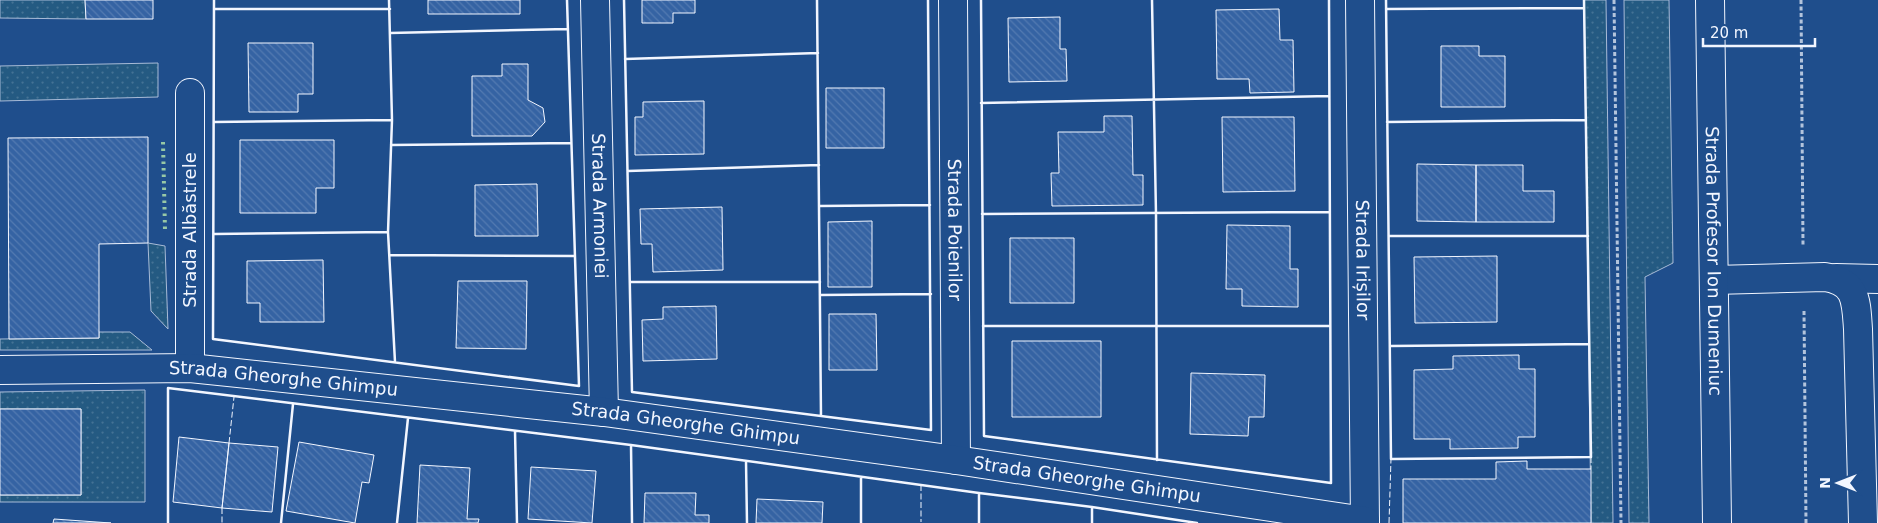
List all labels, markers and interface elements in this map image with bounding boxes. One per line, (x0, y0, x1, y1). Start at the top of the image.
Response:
scale bar (1703, 15, 1816, 47)
text: 20 m (1710, 24, 1748, 42)
street label: Strada Profesor Ion Dumeniuc (1702, 126, 1726, 396)
street label: Strada Armoniei (588, 133, 612, 279)
street label: Strada Albăstrele (179, 152, 200, 308)
street label: Strada Poienilor (944, 159, 966, 302)
street label: Strada Irișilor (1352, 200, 1374, 321)
street label: Strada Gheorghe Ghimpu (169, 357, 399, 400)
street label: Strada Gheorghe Ghimpu (571, 398, 801, 449)
street label: Strada Gheorghe Ghimpu (972, 452, 1202, 506)
north arrow (1813, 458, 1863, 508)
text: N (1817, 477, 1833, 489)

